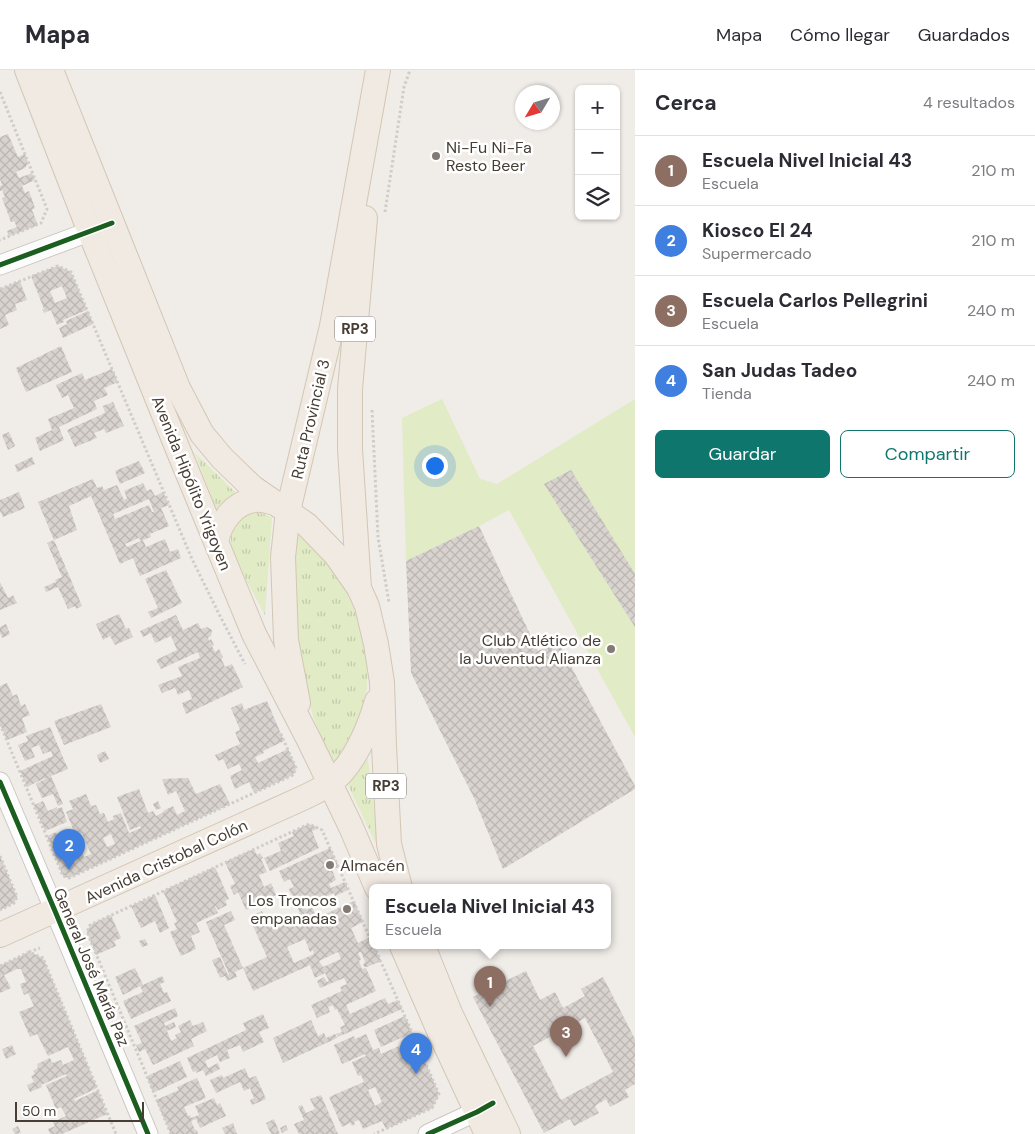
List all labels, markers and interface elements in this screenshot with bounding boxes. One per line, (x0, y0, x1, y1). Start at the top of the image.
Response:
text: Mapa (25, 19, 90, 50)
text: Mapa (716, 23, 762, 47)
text: Cómo llegar (790, 23, 890, 47)
text: Guardados (918, 23, 1010, 47)
north arrow (515, 85, 560, 130)
map controls (575, 85, 620, 220)
button: + (575, 85, 620, 130)
text: Cerca (655, 89, 717, 117)
text: 4 resultados (923, 92, 1015, 113)
button: − (575, 130, 620, 175)
place label: Ni-Fu Ni-Fa Resto Beer (446, 137, 532, 176)
text: Escuela Nivel Inicial 43 (702, 148, 912, 173)
marker: Ni-Fu Ni-Fa Resto Beer (430, 150, 442, 162)
text: 1 (668, 160, 674, 181)
text: 210 m (971, 160, 1015, 181)
text: Escuela (702, 173, 759, 194)
button: layers (575, 175, 620, 220)
text: Kiosco El 24 (702, 218, 813, 243)
text: 2 (666, 230, 676, 251)
text: 210 m (971, 230, 1015, 251)
text: Supermercado (702, 243, 812, 264)
text: Escuela Carlos Pellegrini (702, 288, 928, 313)
text: 3 (666, 300, 676, 321)
text: 240 m (967, 300, 1015, 321)
text: Escuela (702, 313, 759, 334)
road number: RP3 (335, 316, 375, 342)
street label: Ruta Provincial 3 (286, 357, 334, 481)
text: San Judas Tadeo (702, 358, 857, 383)
text: 4 (666, 370, 676, 391)
text: 240 m (967, 370, 1015, 391)
text: Tienda (702, 383, 752, 404)
street label: Avenida Hipólito Yrigoyen (147, 393, 236, 574)
button: Guardar (655, 430, 830, 478)
button: Compartir (840, 430, 1015, 478)
your location (422, 453, 448, 479)
place label: Club Atlético de la Juventud Alianza (459, 630, 601, 669)
marker: Club Atlético de la Juventud Alianza (605, 643, 617, 655)
road number: RP3 (366, 774, 406, 798)
street label: Avenida Cristobal Colón (82, 815, 251, 908)
pin: 2 (53, 829, 85, 870)
place label: Almacén (340, 855, 405, 876)
marker: Almacén (324, 859, 336, 871)
popup (369, 884, 611, 949)
street label: General José María Paz (49, 885, 134, 1050)
place label: Los Troncos empanadas (248, 890, 337, 929)
text: Escuela Nivel Inicial 43 (385, 894, 595, 919)
marker: Los Troncos empanadas (341, 903, 353, 915)
text: Escuela (385, 919, 442, 940)
pin: 1 (474, 966, 506, 1007)
pin: 3 (550, 1016, 582, 1057)
pin: 4 (400, 1033, 432, 1074)
scale bar (15, 1099, 144, 1122)
text: 50 m (22, 1102, 56, 1120)

